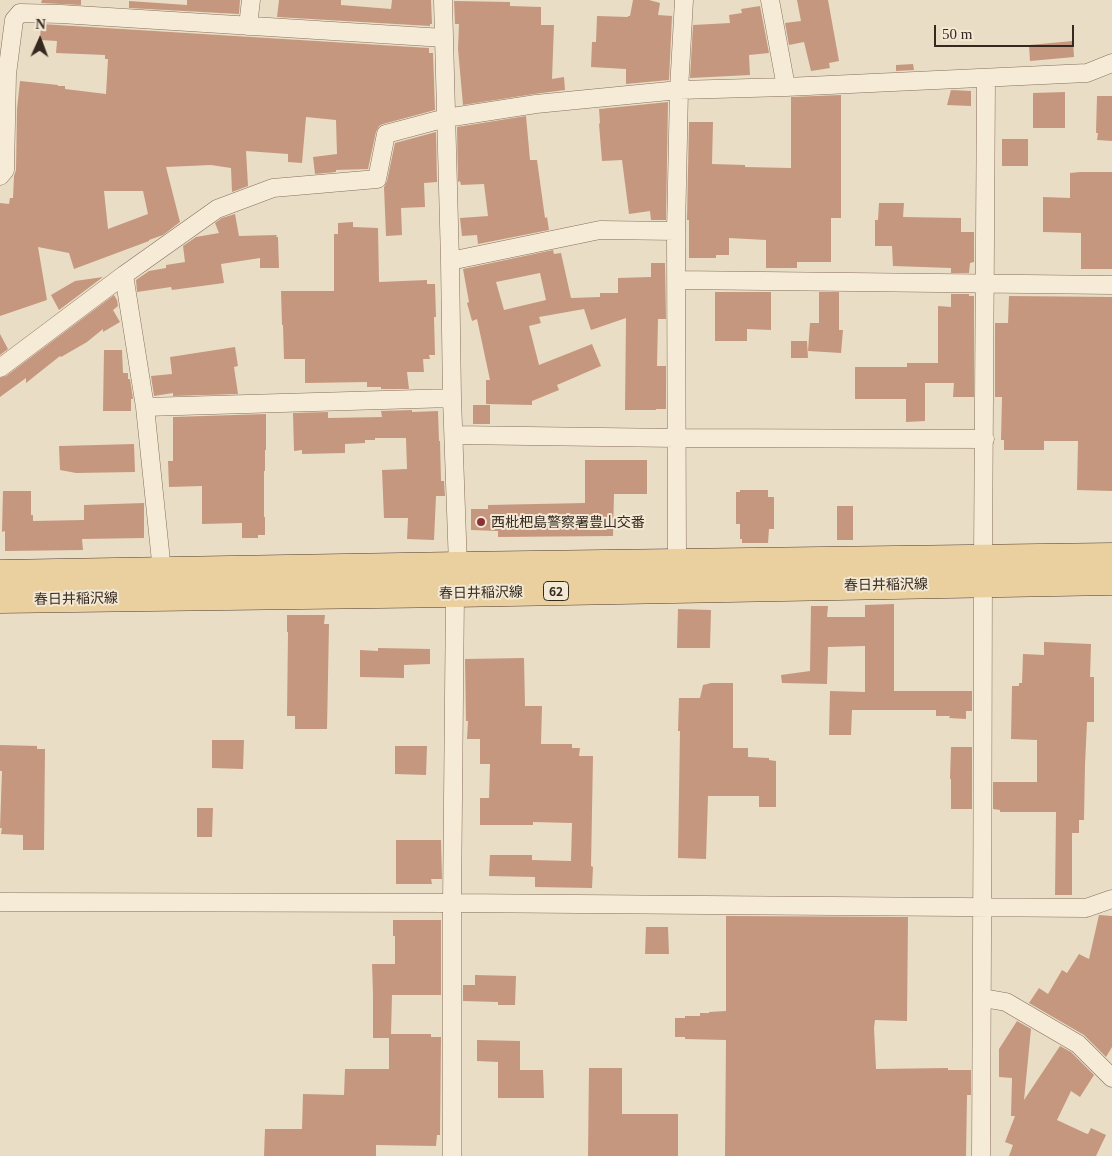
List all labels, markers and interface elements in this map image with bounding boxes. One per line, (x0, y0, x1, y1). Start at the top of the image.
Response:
north arrow (15, 15, 65, 65)
scale bar (937, 15, 1077, 47)
text: N (35, 17, 46, 32)
text: 50 m (942, 26, 972, 42)
place label: 西枇杷島警察署豊山交番 (491, 514, 645, 530)
marker: 西枇杷島警察署豊山交番 (475, 516, 487, 528)
street label: 春日井稲沢線 (844, 575, 928, 593)
road number: 62 (544, 582, 568, 600)
street label: 春日井稲沢線 (439, 583, 523, 601)
street label: 春日井稲沢線 (34, 589, 118, 607)

